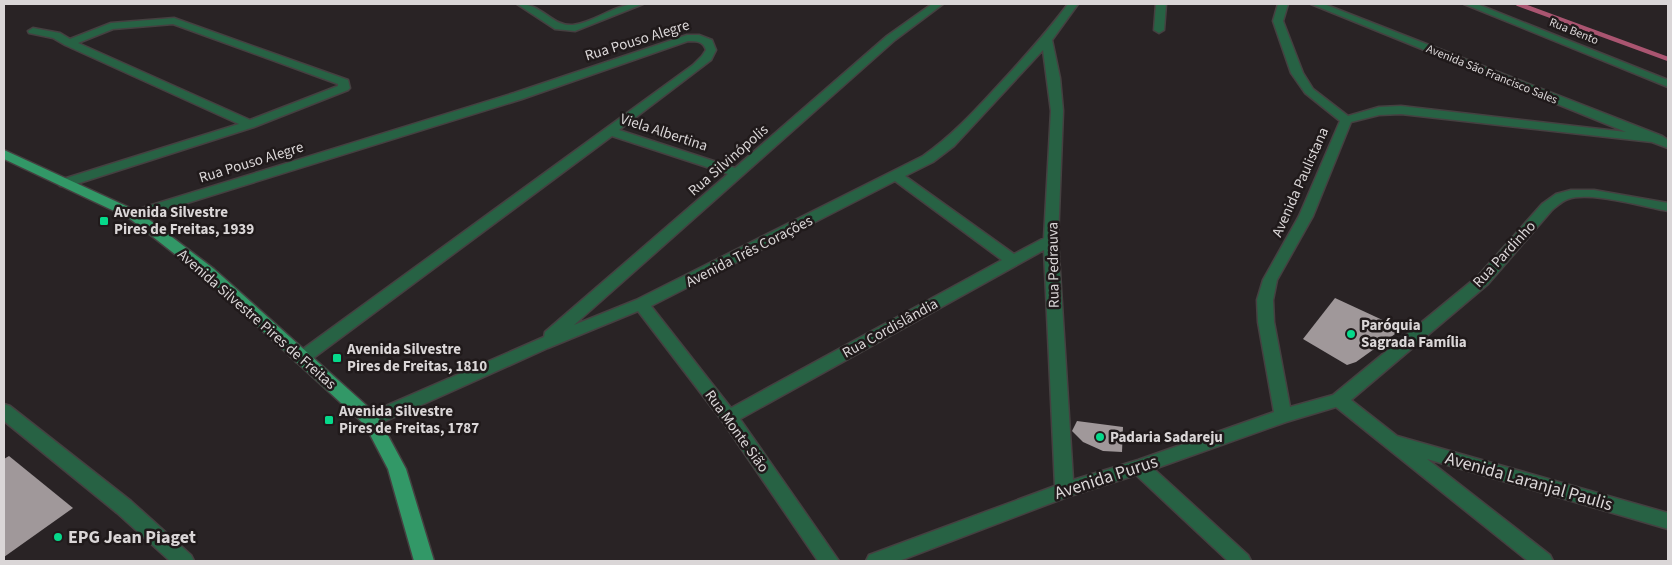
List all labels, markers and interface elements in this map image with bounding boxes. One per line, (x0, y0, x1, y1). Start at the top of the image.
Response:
street label: Rua Bento (1547, 14, 1601, 49)
street label: Rua Pouso Alegre (582, 15, 692, 66)
street label: Avenida São Francisco Sales (1424, 40, 1560, 109)
street label: Viela Albertina (617, 108, 710, 156)
street label: Rua Silvinópolis (684, 120, 773, 201)
street label: Avenida Paulistana (1267, 124, 1334, 241)
street label: Rua Pouso Alegre (196, 137, 306, 188)
place label: Avenida Silvestre Pires de Freitas, 1939 (113, 202, 254, 240)
street label: Avenida Três Corações (682, 210, 816, 293)
marker: Avenida Silvestre Pires de Freitas, 1939 (98, 215, 110, 227)
street label: Rua Pardinho (1468, 216, 1541, 292)
street label: Rua Pedrauva (1042, 222, 1065, 308)
street label: Avenida Silvestre Pires de Freitas (173, 244, 341, 394)
street label: Rua Cordislândia (839, 293, 942, 363)
place label: Paróquia Sagrada Família (1361, 315, 1467, 353)
marker: Paróquia Sagrada Família (1345, 328, 1357, 340)
place label: Avenida Silvestre Pires de Freitas, 1810 (346, 339, 487, 377)
marker: Avenida Silvestre Pires de Freitas, 1810 (331, 352, 343, 364)
street label: Rua Monte Sião (700, 386, 774, 477)
place label: Avenida Silvestre Pires de Freitas, 1787 (338, 401, 479, 439)
marker: Avenida Silvestre Pires de Freitas, 1787 (323, 414, 335, 426)
place label: Padaria Sadareju (1110, 427, 1223, 448)
marker: Padaria Sadareju (1094, 431, 1106, 443)
street label: Avenida Laranjal Paulis (1442, 446, 1615, 517)
street label: Avenida Purus (1051, 449, 1161, 506)
place label: EPG Jean Piaget (68, 525, 196, 550)
marker: EPG Jean Piaget (52, 531, 64, 543)

